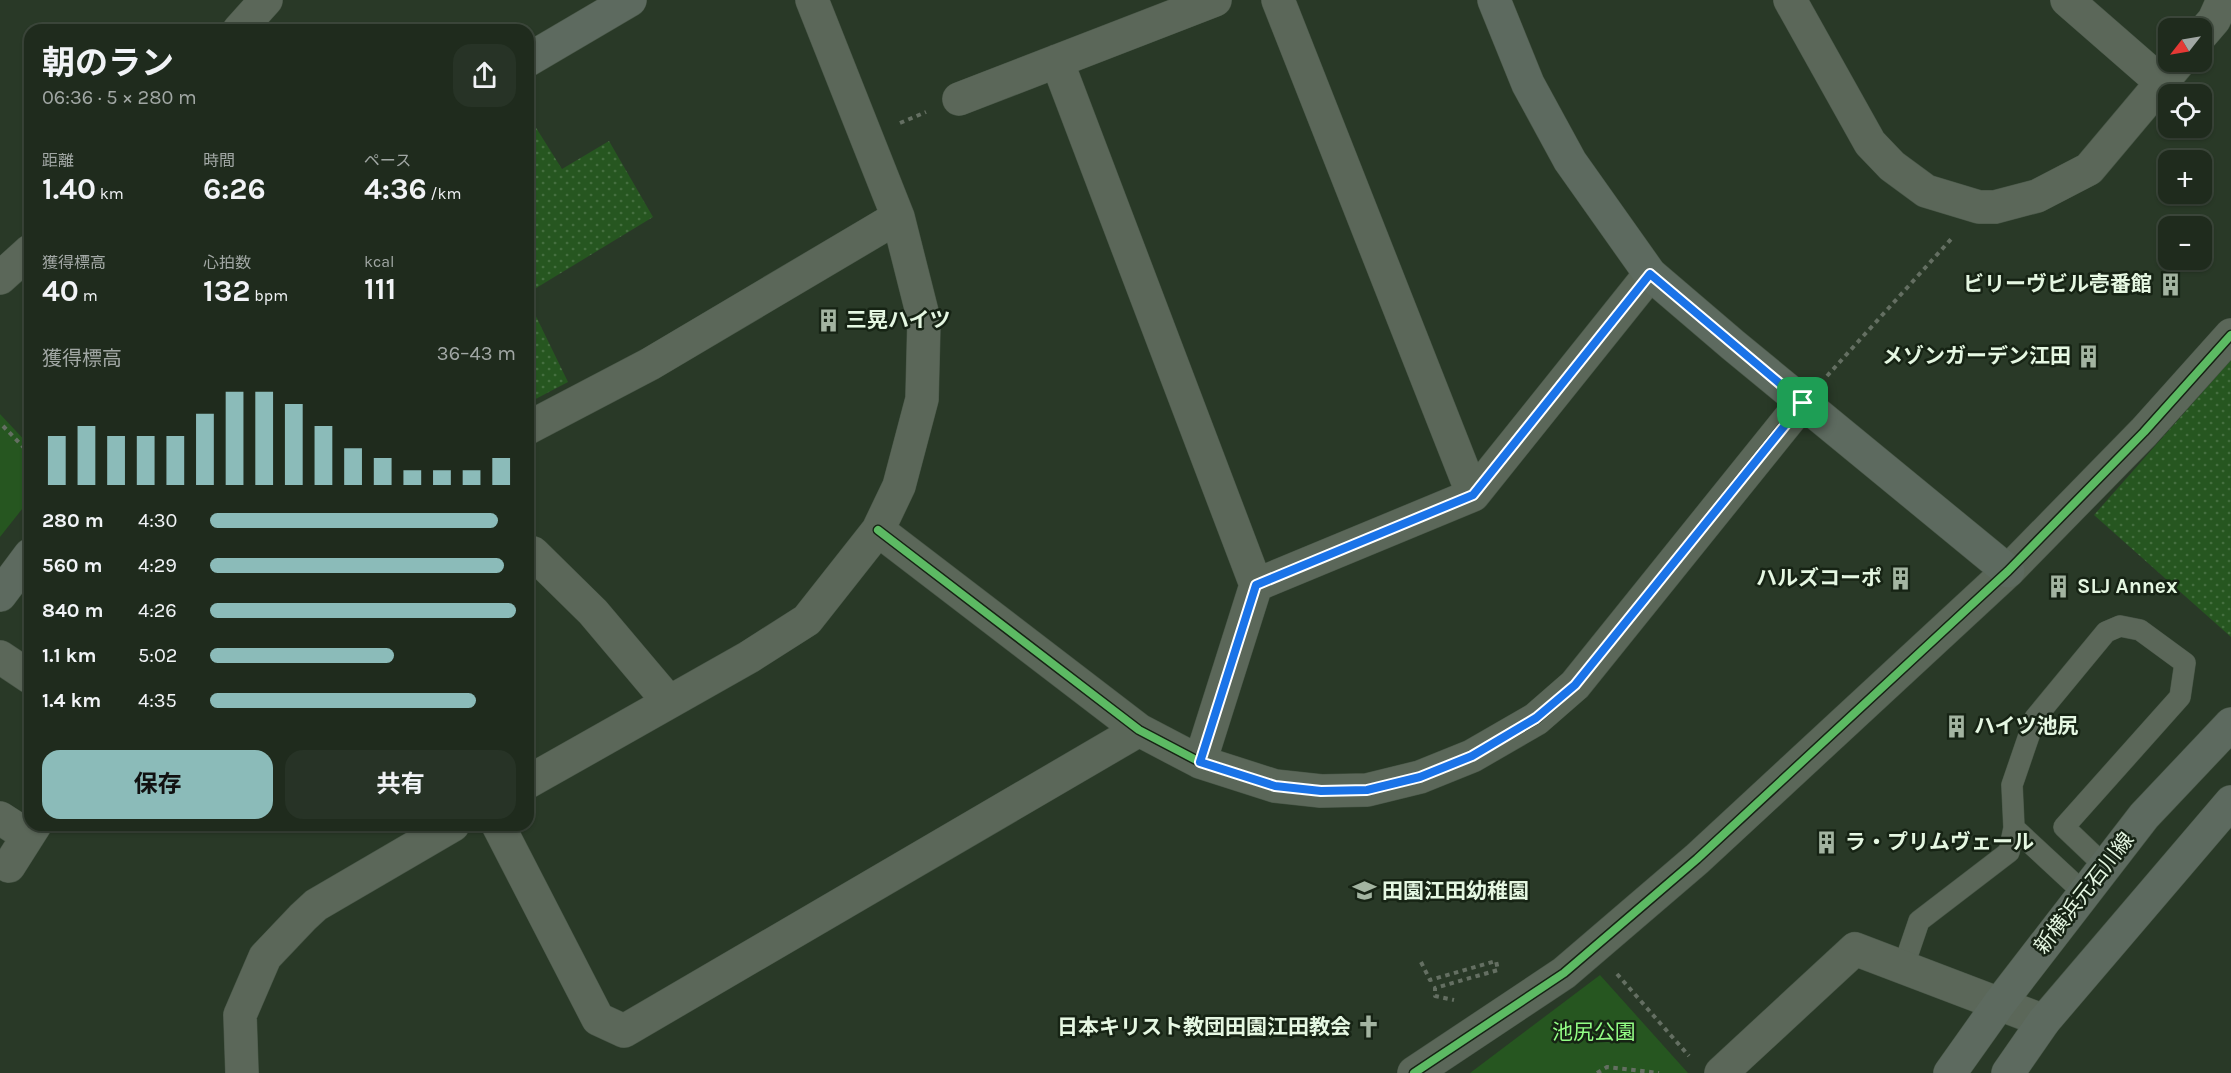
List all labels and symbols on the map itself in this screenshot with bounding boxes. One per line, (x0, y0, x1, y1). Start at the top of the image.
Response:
north arrow (2158, 18, 2212, 72)
building icon: ビリーヴビル壱番館 (2157, 271, 2183, 297)
place label: ビリーヴビル壱番館 (1963, 272, 2152, 296)
building icon: 三晃ハイツ (815, 307, 841, 333)
place label: 三晃ハイツ (846, 308, 951, 332)
building icon: メゾンガーデン江田 (2076, 343, 2102, 369)
place label: メゾンガーデン江田 (1882, 344, 2071, 368)
pin (1777, 377, 1828, 428)
building icon: ハルズコーポ (1887, 565, 1913, 591)
place label: ハルズコーポ (1756, 566, 1882, 590)
building icon: SLJ Annex (2046, 573, 2072, 599)
place label: SLJ Annex (2077, 574, 2178, 598)
building icon: ハイツ池尻 (1943, 713, 1969, 739)
place label: ハイツ池尻 (1974, 714, 2079, 738)
street label: 新横浜元石川線 (2029, 828, 2139, 958)
building icon: ラ・プリムヴェール (1814, 829, 1840, 855)
place label: ラ・プリムヴェール (1845, 830, 2034, 854)
school or university icon: 田園江田幼稚園 (1351, 878, 1377, 904)
place label: 田園江田幼稚園 (1382, 879, 1529, 903)
church icon: 日本キリスト教団田園江田教会 (1356, 1014, 1382, 1040)
place label: 日本キリスト教団田園江田教会 (1057, 1015, 1351, 1039)
park label: 池尻公園 (1552, 1020, 1636, 1044)

